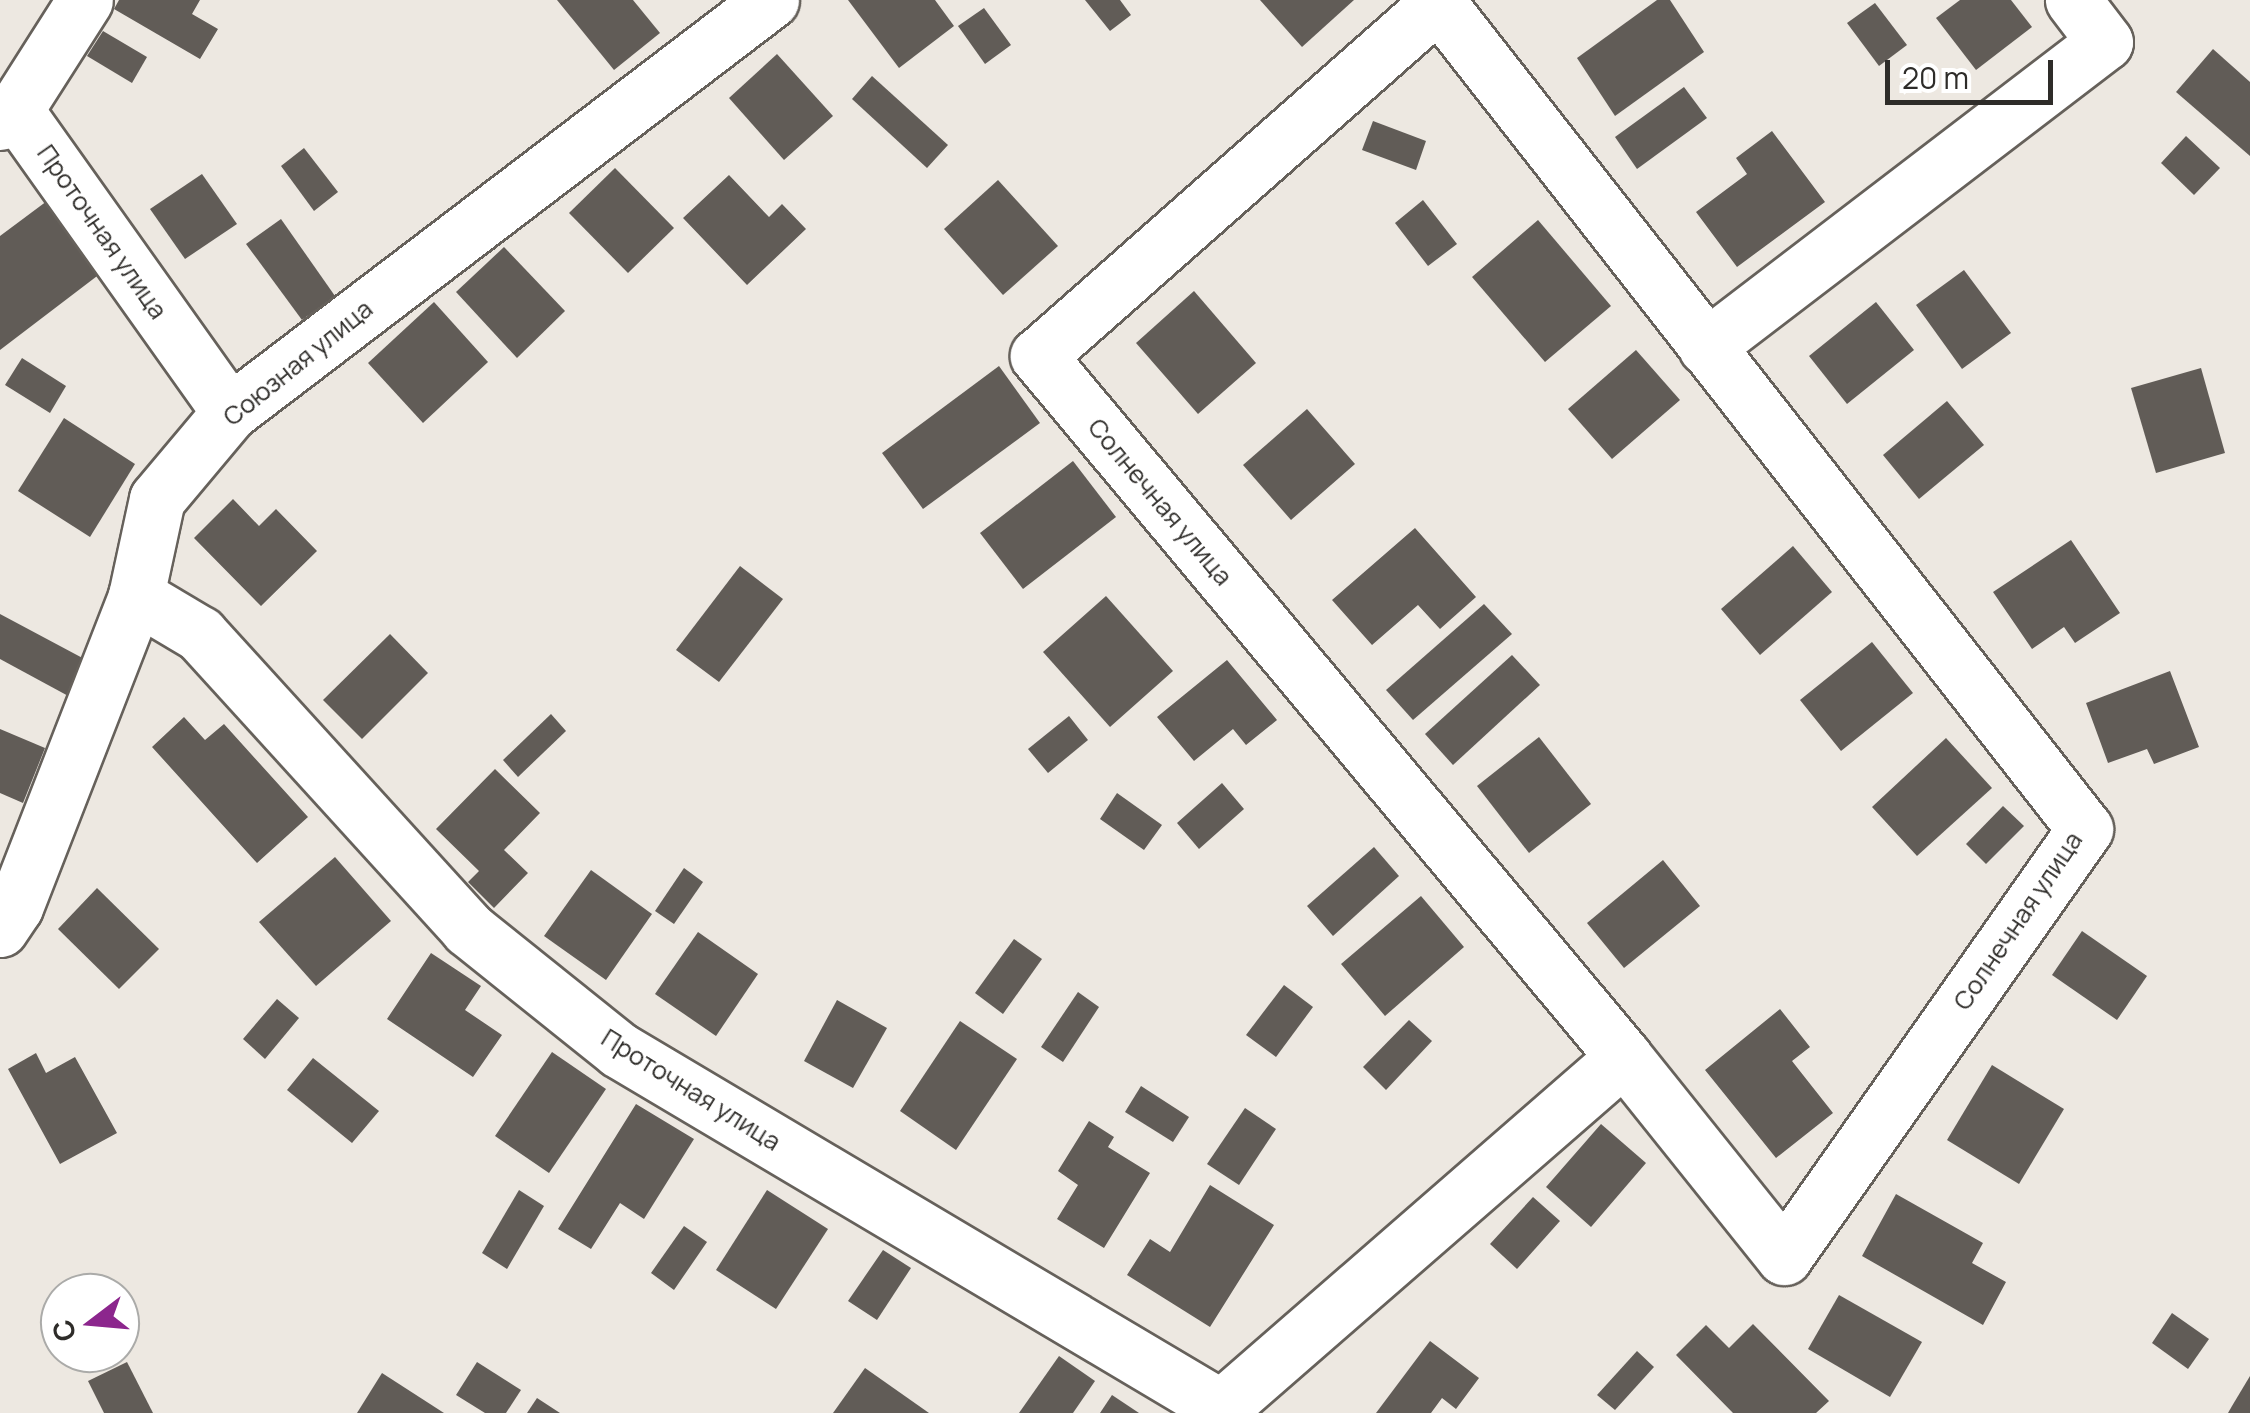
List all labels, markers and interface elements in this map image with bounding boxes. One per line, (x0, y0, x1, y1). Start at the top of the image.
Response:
scale bar (1890, 40, 2058, 102)
text: 20 m (1902, 57, 1969, 98)
street label: Проточная улица (31, 139, 173, 325)
street label: Союзная улица (217, 294, 379, 432)
street label: Солнечная улица (1082, 413, 1238, 591)
street label: Солнечная улица (1947, 826, 2089, 1016)
street label: Проточная улица (596, 1023, 786, 1157)
north arrow (40, 1273, 140, 1373)
text: С (42, 1316, 84, 1346)

